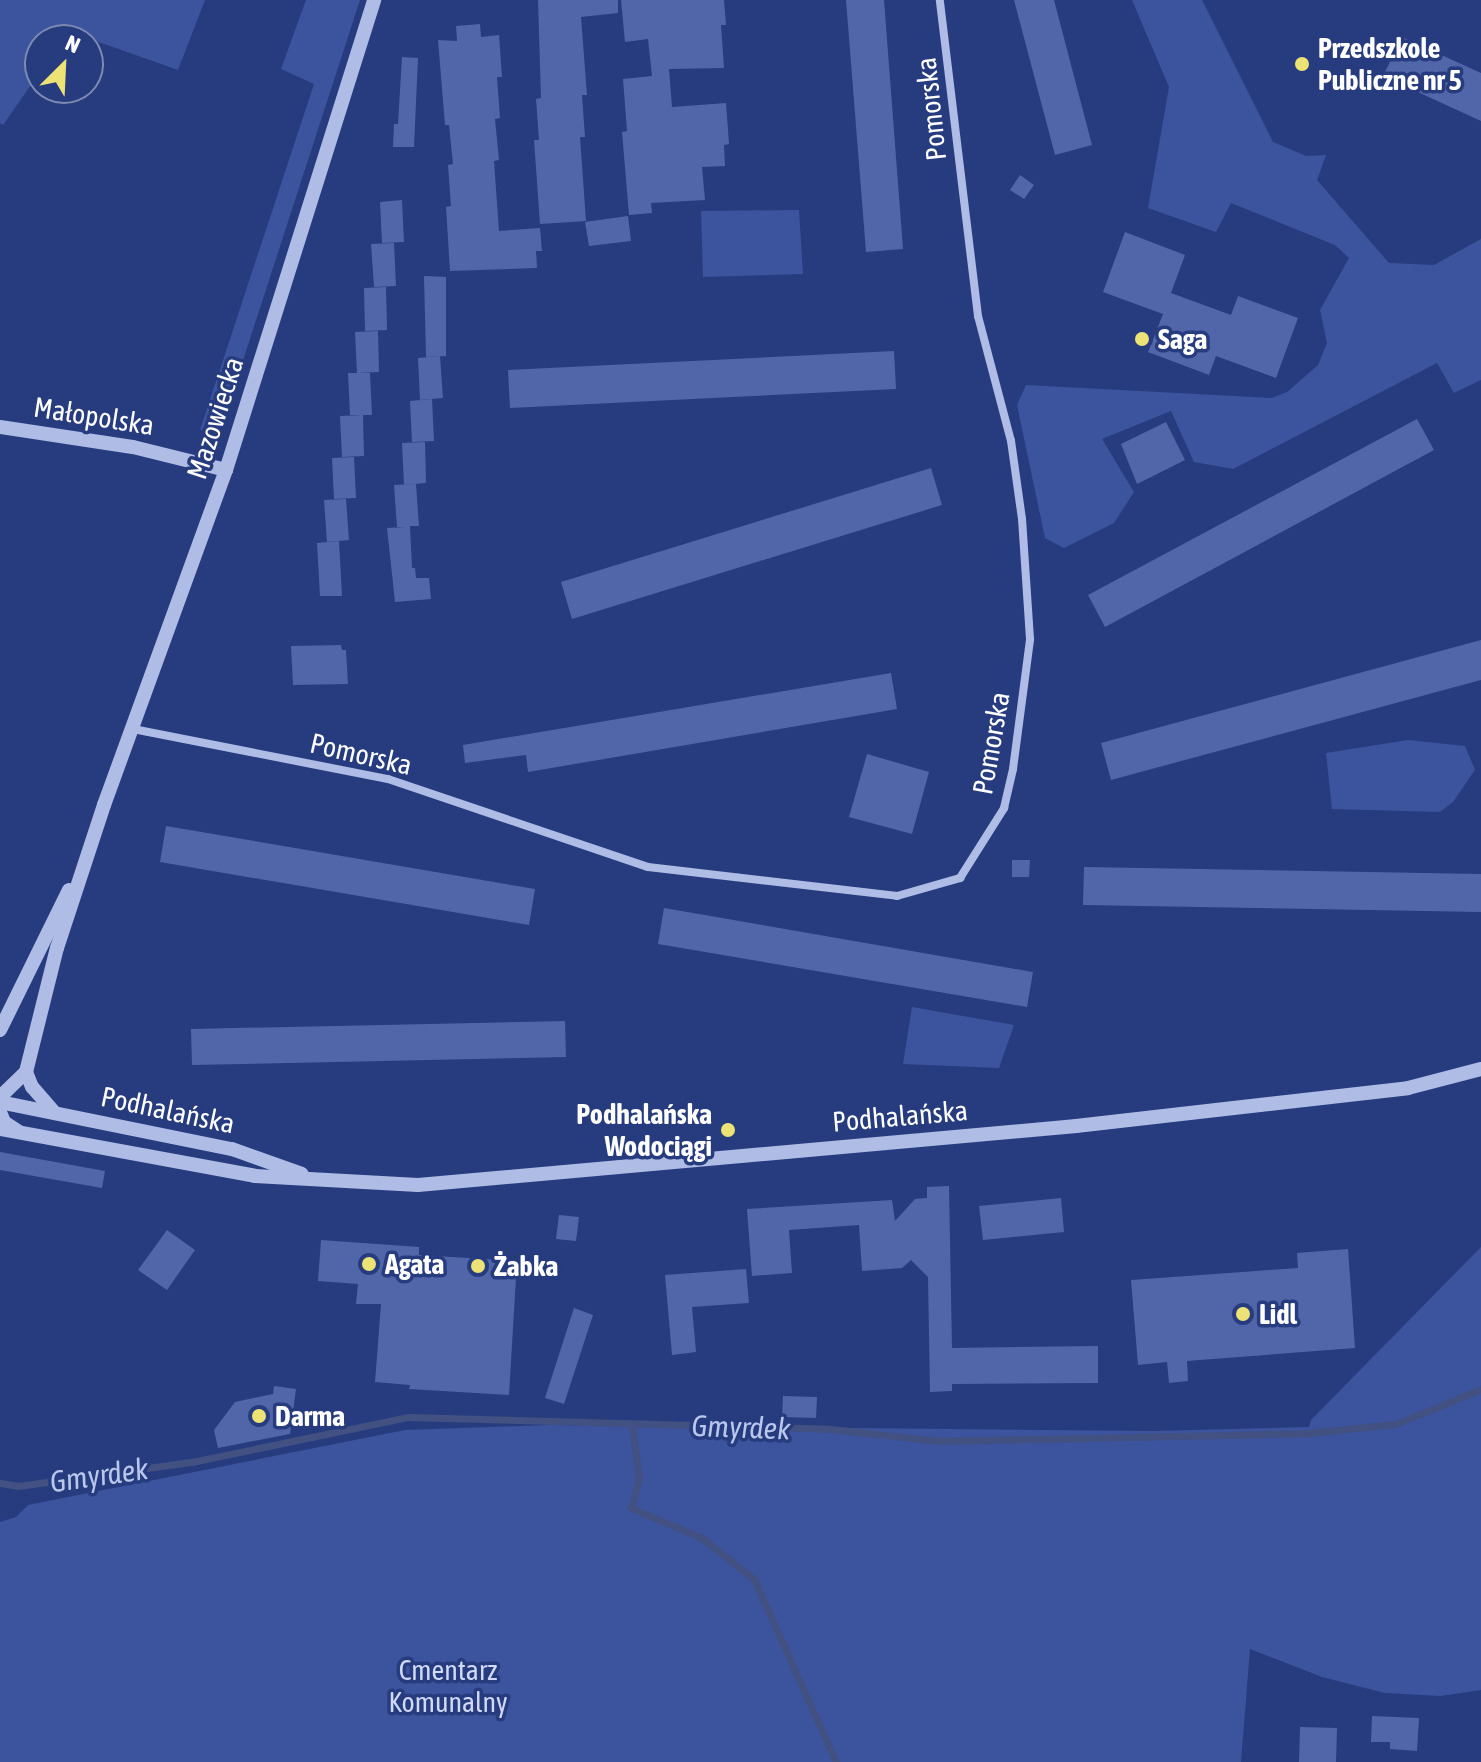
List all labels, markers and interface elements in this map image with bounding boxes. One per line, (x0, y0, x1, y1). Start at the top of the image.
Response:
north arrow (24, 24, 104, 104)
text: N (62, 29, 84, 58)
place label: Przedszkole Publiczne nr 5 (1318, 31, 1462, 97)
marker: Przedszkole Publiczne nr 5 (1293, 55, 1311, 73)
street label: Pomorska (909, 56, 953, 162)
place label: Saga (1158, 322, 1207, 356)
marker: Saga (1133, 330, 1151, 348)
street label: Mazowiecka (180, 353, 250, 483)
street label: Małopolska (32, 390, 156, 442)
street label: Pomorska (965, 689, 1017, 797)
street label: Pomorska (307, 726, 415, 782)
street label: Podhalańska (98, 1079, 238, 1141)
street label: Podhalańska (831, 1093, 969, 1139)
place label: Podhalańska Wodociągi (576, 1097, 712, 1163)
marker: Podhalańska Wodociągi (719, 1121, 737, 1139)
place label: Agata (385, 1247, 444, 1281)
place label: Żabka (494, 1249, 558, 1283)
marker: Agata (360, 1255, 378, 1273)
marker: Żabka (469, 1257, 487, 1275)
place label: Lidl (1259, 1297, 1297, 1331)
marker: Lidl (1234, 1305, 1252, 1323)
place label: Darma (275, 1399, 345, 1433)
marker: Darma (250, 1407, 268, 1425)
water label: Gmyrdek (691, 1407, 791, 1447)
water label: Gmyrdek (48, 1450, 150, 1500)
park label: Cmentarz Komunalny (388, 1653, 508, 1719)

